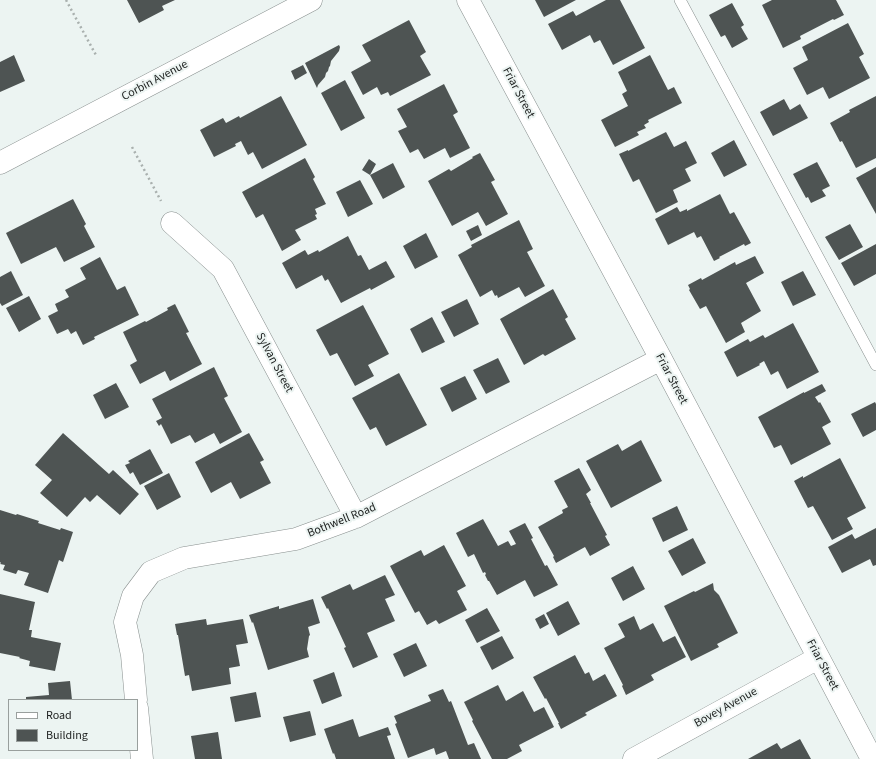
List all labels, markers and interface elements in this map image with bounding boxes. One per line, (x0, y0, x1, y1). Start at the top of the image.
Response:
street label: Corbin Avenue (119, 57, 191, 105)
street label: Friar Street (499, 65, 537, 121)
street label: Sylvan Street (252, 331, 296, 395)
street label: Friar Street (652, 351, 690, 407)
street label: Bothwell Road (306, 501, 378, 541)
street label: Friar Street (803, 637, 841, 693)
street label: Bovey Avenue (692, 685, 760, 731)
legend (8, 699, 138, 751)
text: Road (46, 707, 72, 724)
text: Building (46, 727, 88, 744)

